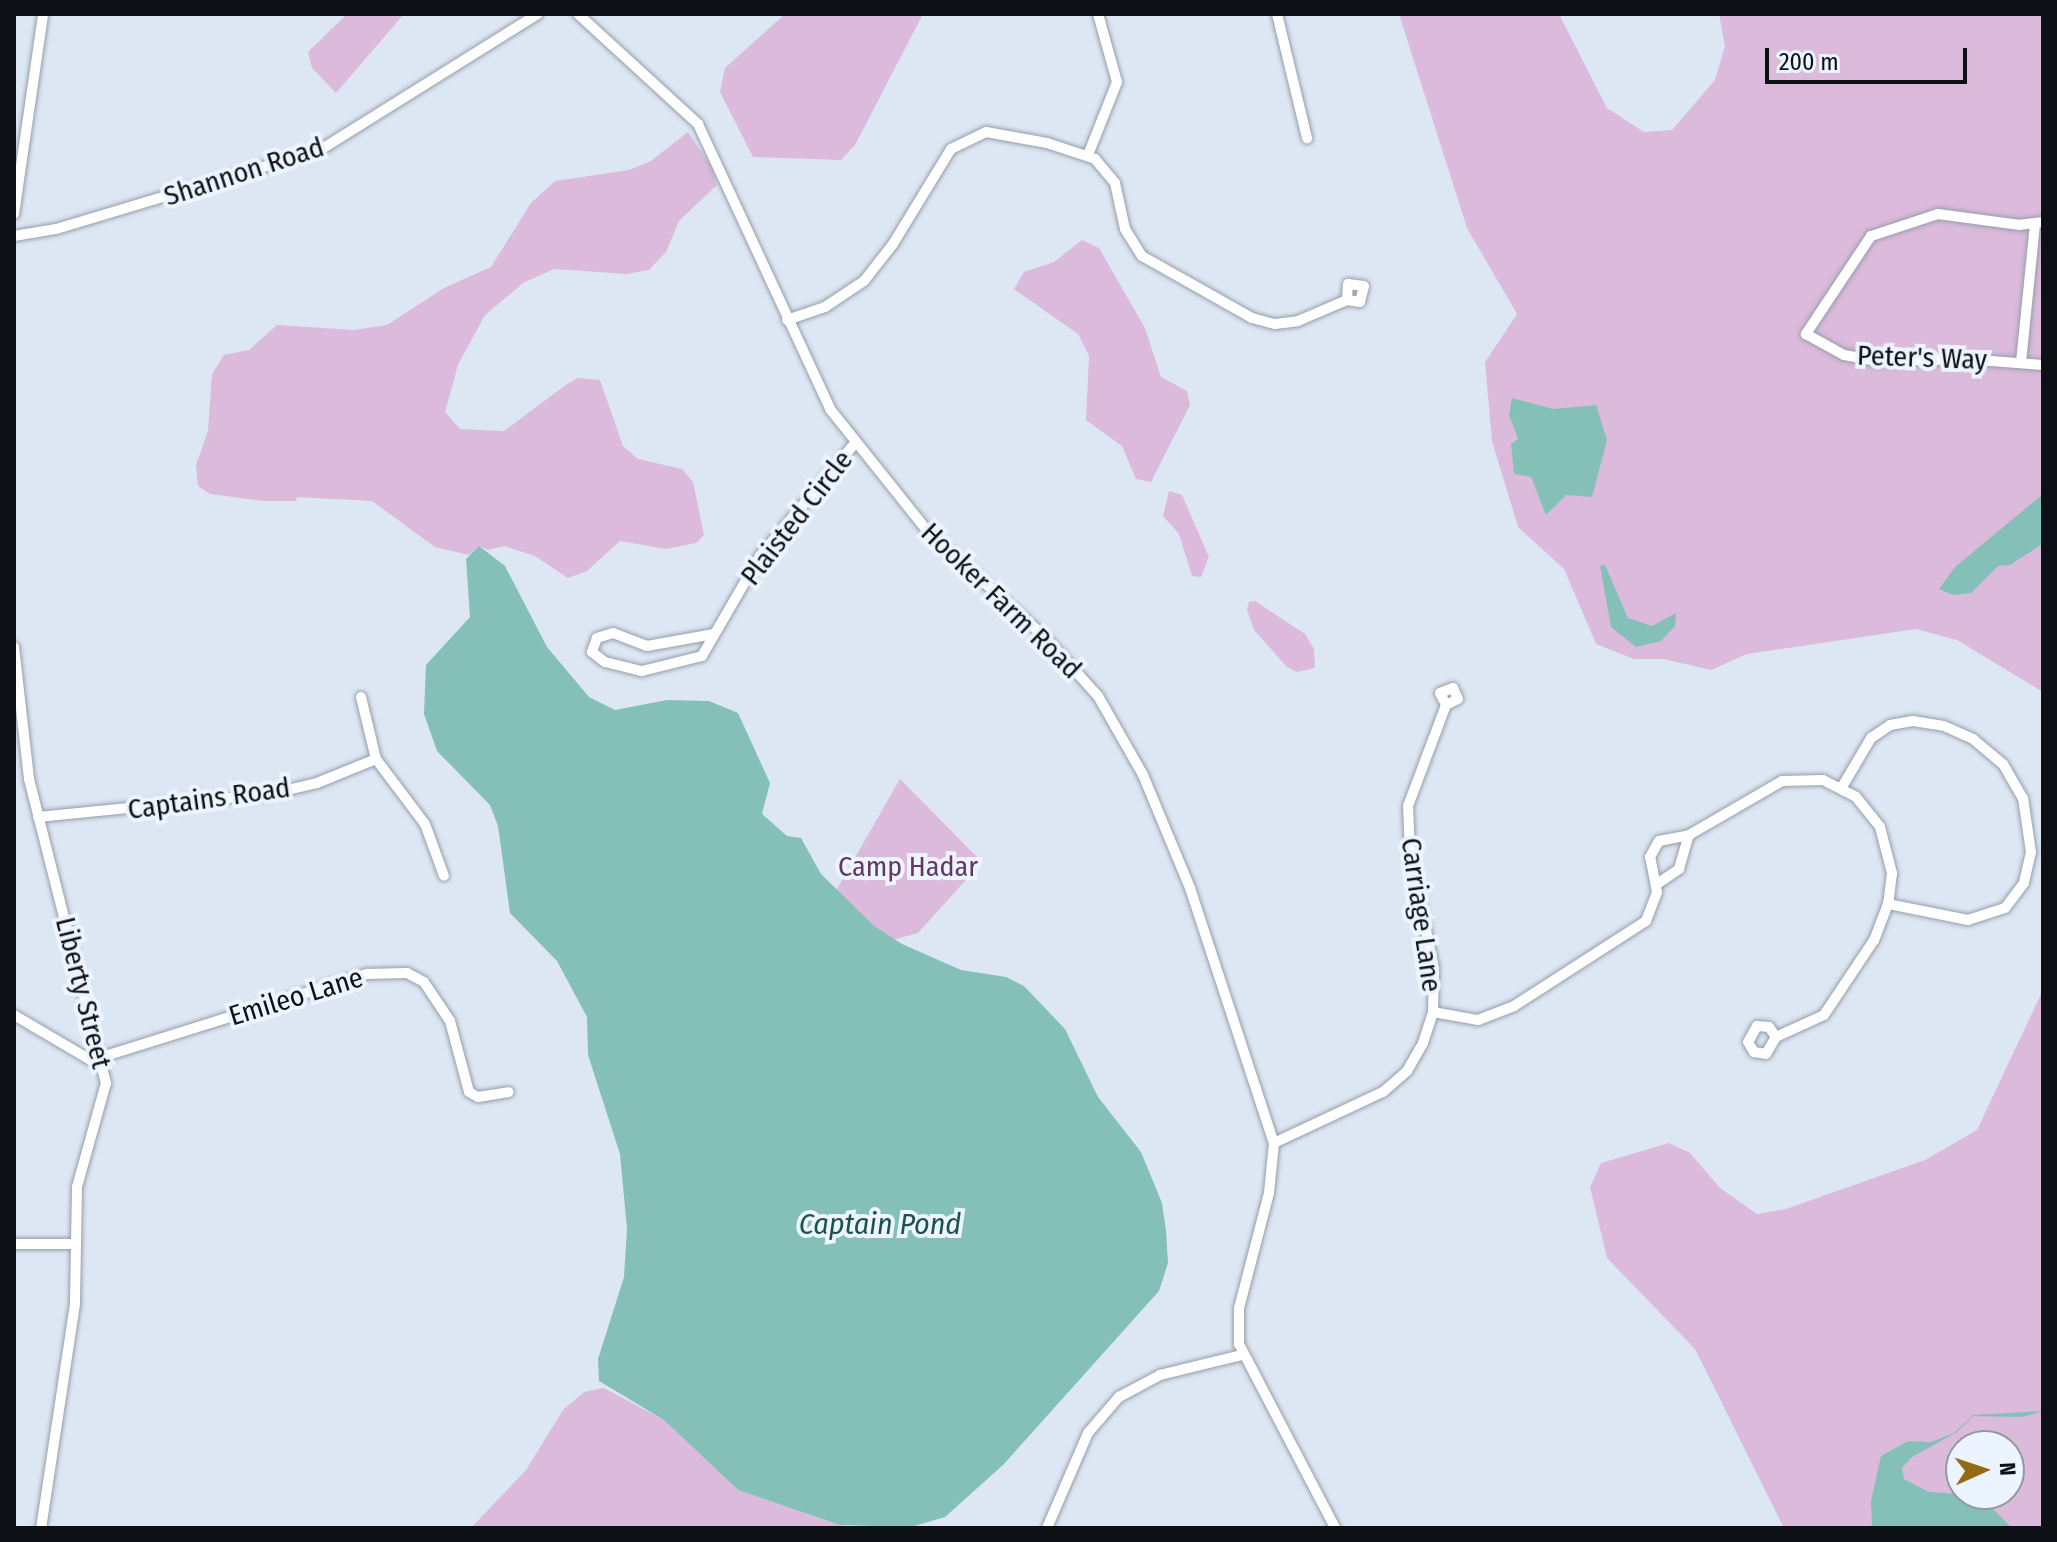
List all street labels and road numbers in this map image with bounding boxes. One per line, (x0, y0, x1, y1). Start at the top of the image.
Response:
street label: Shannon Road (160, 130, 328, 214)
street label: Peter's Way (1856, 339, 1988, 377)
street label: Plaisted Circle (734, 444, 860, 592)
street label: Hooker Farm Road (914, 516, 1088, 686)
street label: Captains Road (126, 771, 292, 827)
street label: Carriage Lane (1394, 836, 1448, 994)
street label: Liberty Street (48, 914, 118, 1072)
street label: Emileo Lane (225, 961, 367, 1033)

